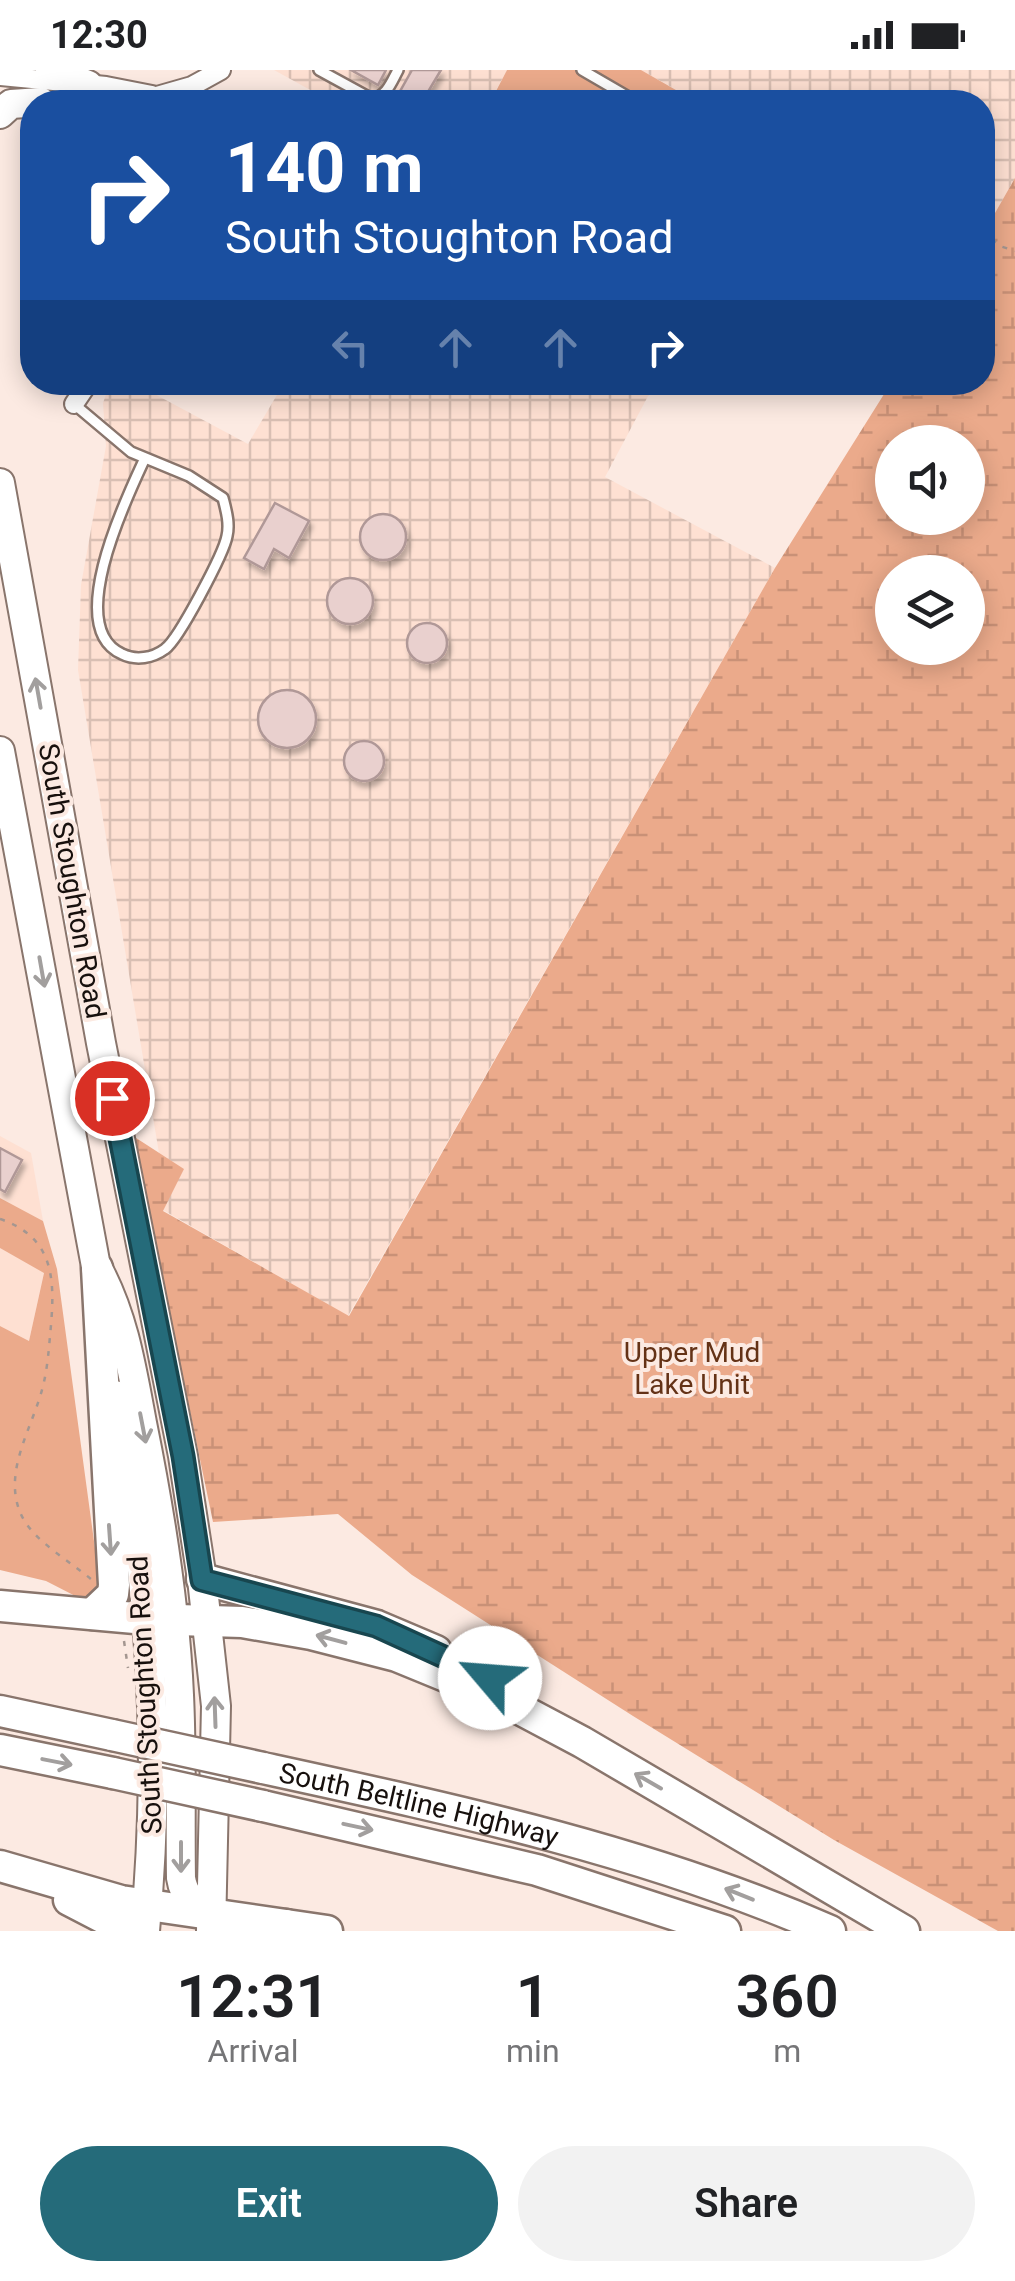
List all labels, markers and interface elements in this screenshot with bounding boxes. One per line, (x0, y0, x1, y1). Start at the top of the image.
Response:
text: 12:30 (50, 13, 148, 57)
text: 140 m (225, 127, 424, 209)
icon: right (60, 130, 190, 260)
text: South Stoughton Road (225, 211, 674, 264)
icon: left (323, 320, 378, 375)
icon: ahead (428, 320, 483, 375)
icon: ahead (533, 320, 588, 375)
icon: right (638, 320, 693, 375)
map controls (875, 425, 985, 665)
button: sound (875, 425, 985, 535)
button: layers (875, 555, 985, 665)
one-way arrow (28, 677, 47, 710)
street label: South Stoughton Road (32, 741, 112, 1021)
one-way arrow (33, 956, 52, 988)
pin (70, 1056, 155, 1141)
icon: arrive (85, 1071, 140, 1126)
park label: Upper Mud Lake Unit (624, 1336, 760, 1401)
one-way arrow (135, 1411, 154, 1443)
one-way arrow (101, 1524, 120, 1556)
street label: South Stoughton Road (121, 1555, 169, 1835)
position arrow (438, 1626, 542, 1730)
one-way arrow (316, 1628, 347, 1647)
one-way arrow (206, 1696, 225, 1729)
one-way arrow (40, 1753, 72, 1772)
street label: South Beltline Highway (276, 1755, 562, 1853)
one-way arrow (634, 1771, 663, 1791)
one-way arrow (341, 1819, 373, 1837)
one-way arrow (171, 1841, 190, 1873)
one-way arrow (725, 1884, 755, 1902)
text: 12:31 (176, 1961, 330, 2032)
text: 1 (516, 1961, 550, 2032)
text: 360 (736, 1961, 839, 2032)
text: Arrival (208, 2032, 298, 2070)
text: min (506, 2032, 560, 2070)
text: m (773, 2032, 801, 2070)
button: Exit (40, 2146, 498, 2261)
button: Share (518, 2146, 975, 2261)

